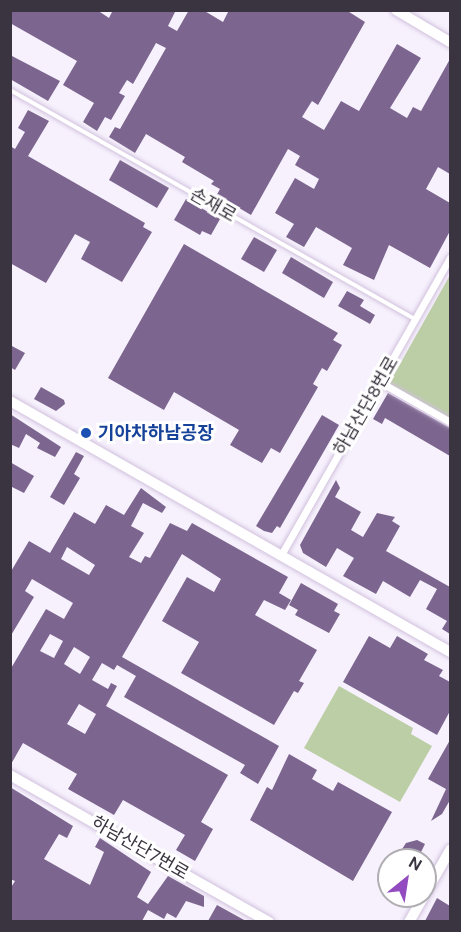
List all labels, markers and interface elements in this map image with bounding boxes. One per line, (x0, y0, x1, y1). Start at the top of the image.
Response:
street label: 손재로 (186, 183, 240, 227)
street label: 하남산단8번로 (329, 353, 403, 459)
place label: 기아차하남공장 (98, 422, 214, 444)
marker: 기아차하남공장 (79, 426, 93, 440)
street label: 하남산단7번로 (87, 811, 193, 885)
north arrow (377, 848, 437, 908)
text: N (405, 852, 426, 876)

